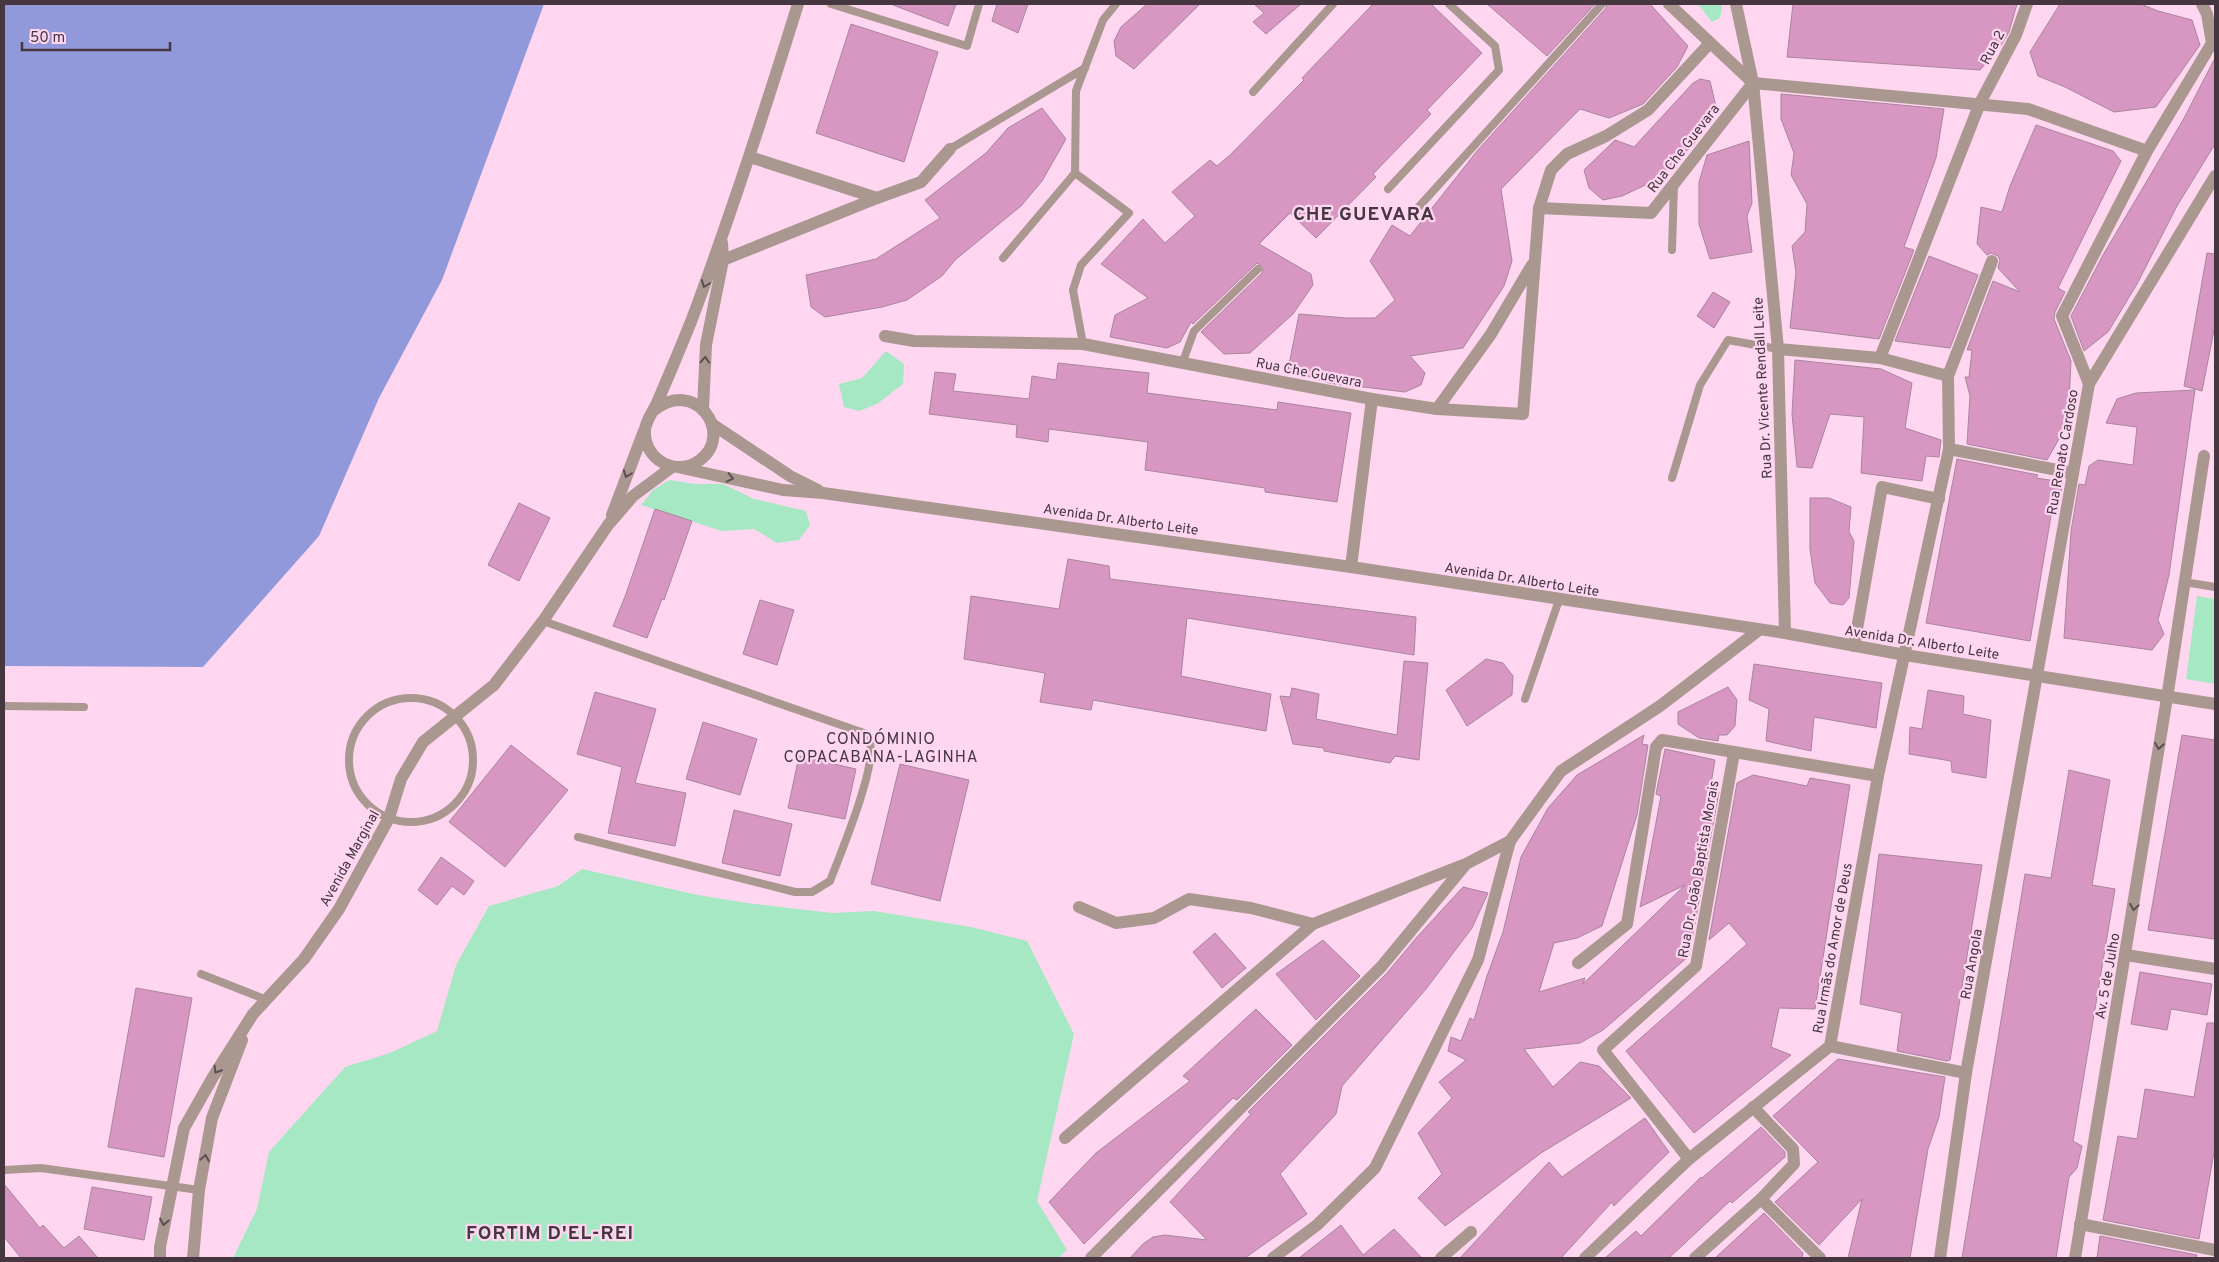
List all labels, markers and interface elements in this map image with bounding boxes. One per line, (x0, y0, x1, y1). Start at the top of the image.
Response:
scale bar (22, 20, 170, 52)
street label: Rua 2 (1977, 28, 2009, 68)
text: 50 m (30, 29, 65, 48)
street label: Rua Che Guevara (1644, 101, 1724, 196)
district label: CHE GUEVARA (1293, 203, 1435, 227)
one-way arrow (701, 279, 711, 288)
street label: Rua Dr. Vicente Rendall Leite (1750, 297, 1777, 479)
street label: Rua Che Guevara (1254, 355, 1363, 392)
one-way arrow (700, 356, 711, 364)
street label: Rua Renato Cardoso (2044, 388, 2083, 516)
one-way arrow (623, 469, 634, 478)
one-way arrow (725, 472, 734, 483)
street label: Avenida Dr. Alberto Leite (1042, 501, 1199, 540)
street label: Avenida Dr. Alberto Leite (1443, 560, 1600, 601)
street label: Avenida Dr. Alberto Leite (1843, 623, 2000, 664)
district label: CONDÓMINIO COPACABANA-LAGINHA (783, 728, 979, 768)
one-way arrow (2155, 742, 2165, 750)
street label: Rua Dr. João Baptista Morais (1675, 779, 1723, 959)
street label: Avenida Marginal (317, 808, 384, 910)
street label: Rua Irmãs do Amor de Deus (1810, 862, 1857, 1035)
one-way arrow (2129, 902, 2139, 911)
street label: Rua Angola (1958, 928, 1987, 1001)
street label: Av. 5 de Julho (2093, 932, 2124, 1021)
one-way arrow (214, 1064, 223, 1074)
one-way arrow (200, 1153, 210, 1162)
one-way arrow (160, 1217, 170, 1226)
district label: FORTIM D'EL-REI (466, 1222, 634, 1246)

